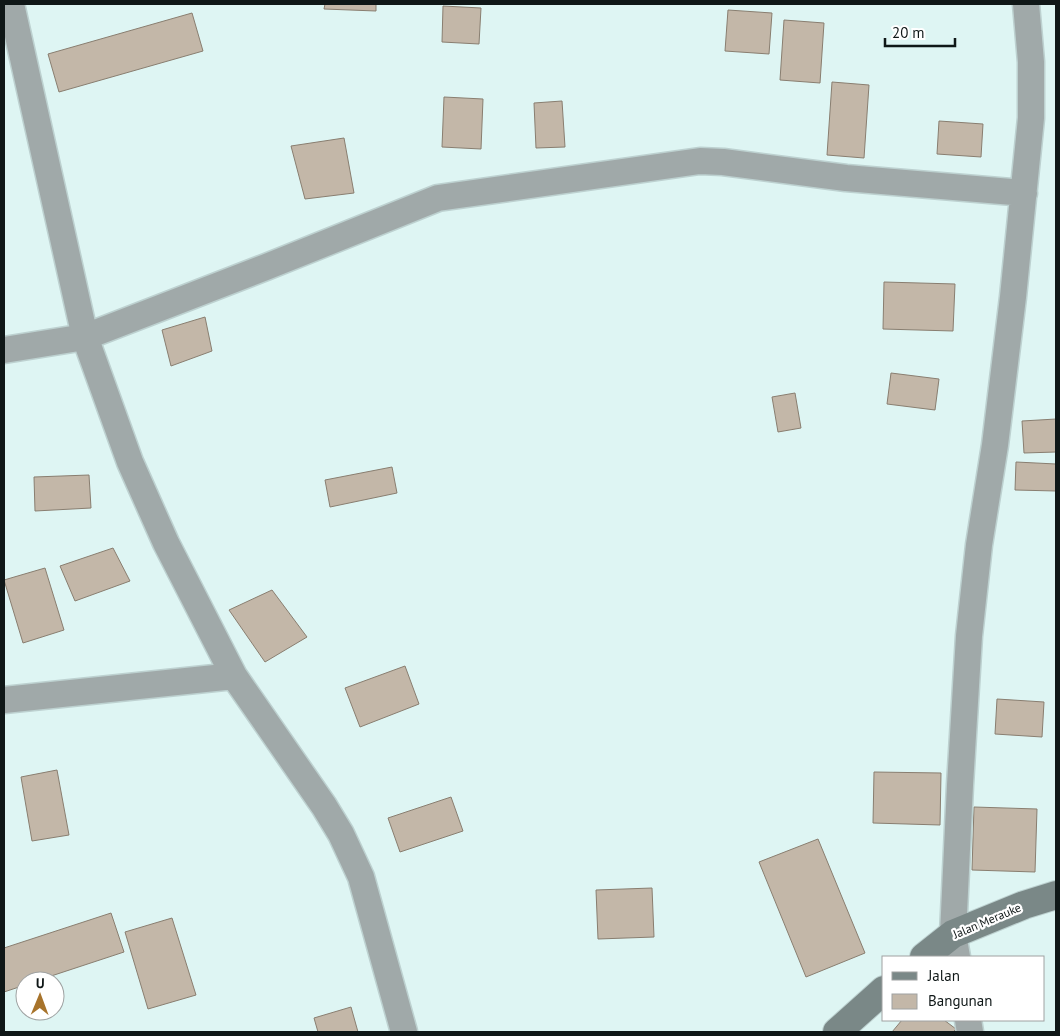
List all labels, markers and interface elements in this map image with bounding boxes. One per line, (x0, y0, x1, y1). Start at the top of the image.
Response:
scale bar (885, 15, 955, 47)
text: 20 m (892, 23, 925, 42)
street label: Jalan Merauke (950, 899, 1023, 942)
legend (882, 956, 1045, 1021)
text: Jalan (927, 966, 960, 985)
north arrow (15, 971, 65, 1021)
text: U (36, 974, 45, 992)
text: Bangunan (928, 991, 992, 1010)

